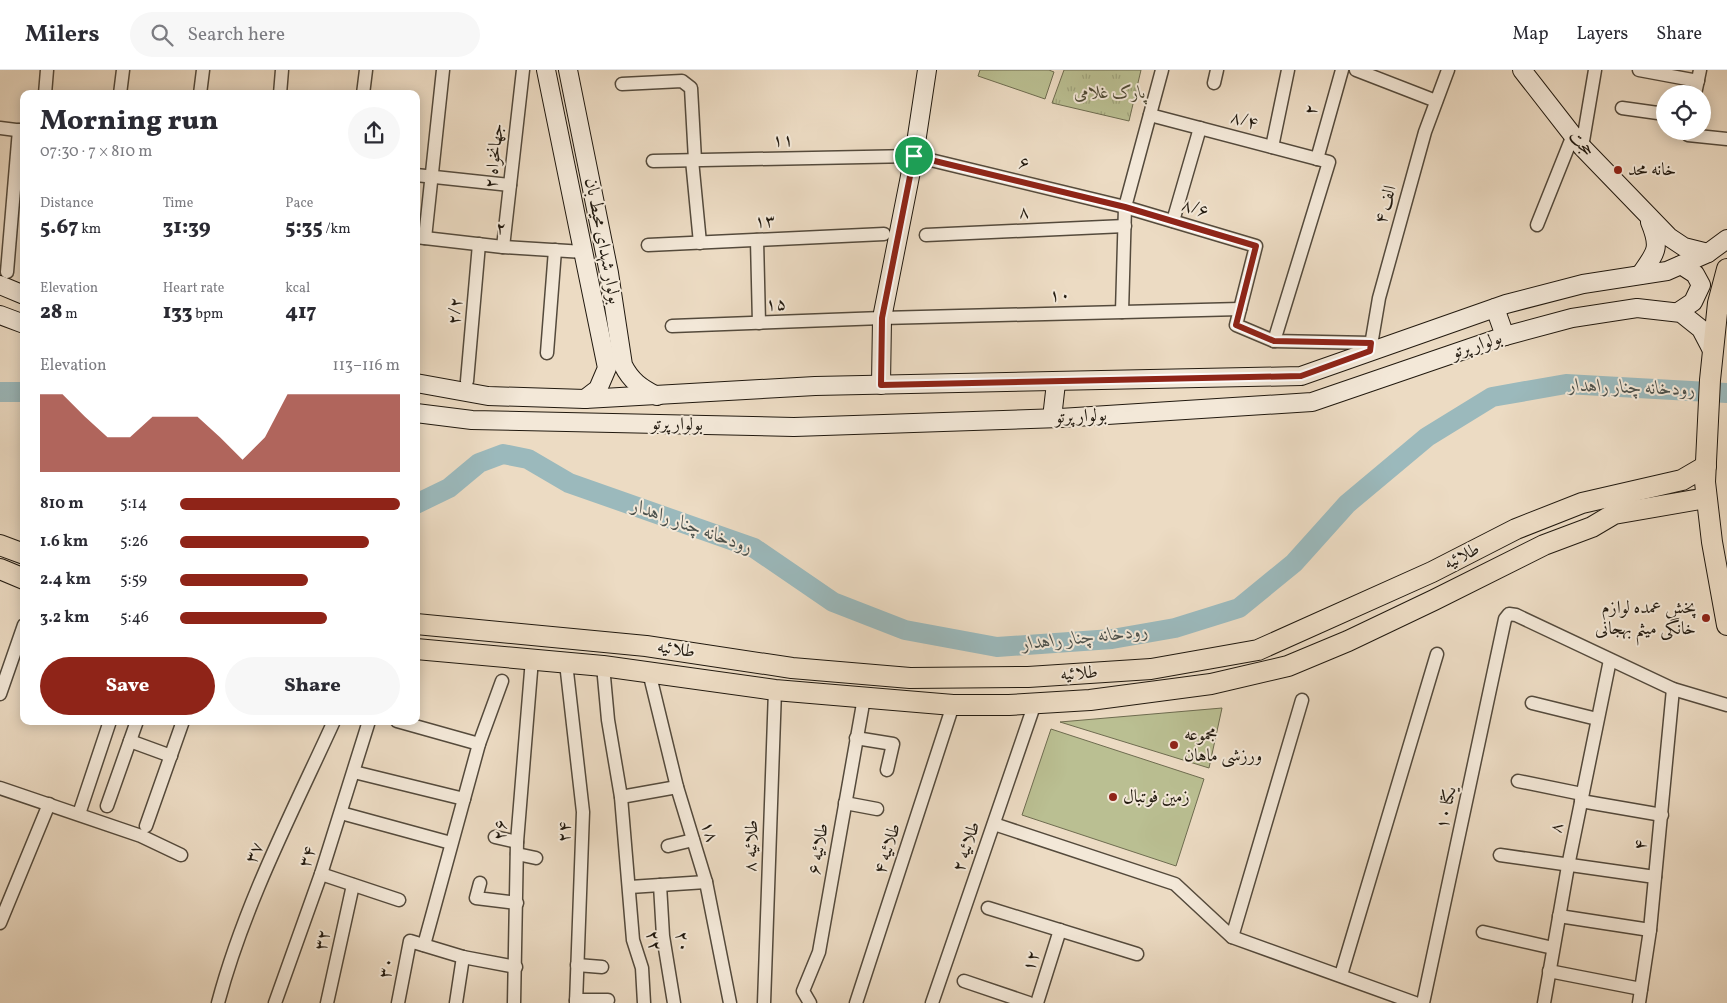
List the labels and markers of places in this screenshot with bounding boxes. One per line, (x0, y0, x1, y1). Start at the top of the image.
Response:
pin (893, 135, 935, 177)
place label: خانه محد (1628, 158, 1676, 183)
marker: خانه محد (1612, 164, 1624, 176)
place label: پخش عمده لوازم خانگی میثم بهجانی (1595, 596, 1696, 646)
marker: پخش عمده لوازم خانگی میثم بهجانی (1700, 612, 1712, 624)
place label: مجموعه ورزشی ماهان (1184, 723, 1262, 769)
marker: مجموعه ورزشی ماهان (1168, 739, 1180, 751)
place label: زمین فوتبال (1123, 785, 1190, 810)
marker: زمین فوتبال (1107, 791, 1119, 803)

